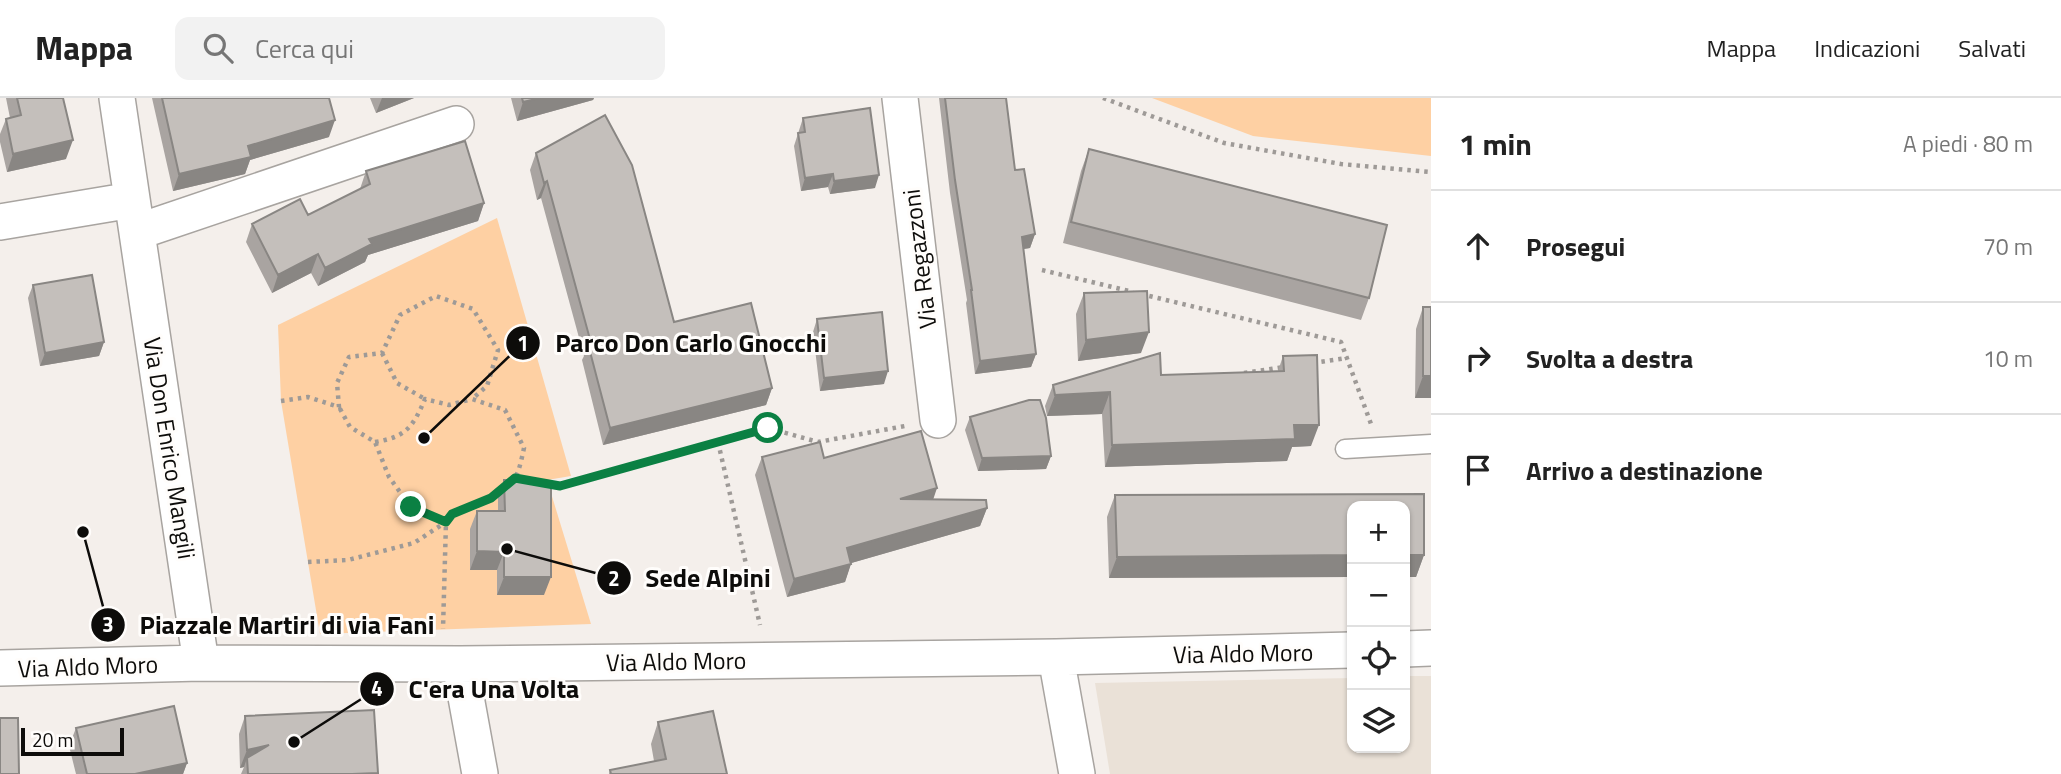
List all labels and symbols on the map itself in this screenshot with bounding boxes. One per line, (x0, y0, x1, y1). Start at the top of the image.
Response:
street label: Via Regazzoni (893, 187, 945, 331)
callout: Parco Don Carlo Gnocchi (506, 320, 840, 367)
text: Parco Don Carlo Gnocchi (555, 323, 827, 362)
text: 1 (517, 327, 529, 359)
street label: Via Don Enrico Mangili (135, 334, 205, 562)
route start (752, 412, 783, 443)
route end (395, 491, 426, 522)
callout: Sede Alpini (596, 555, 785, 602)
text: Sede Alpini (645, 558, 771, 597)
text: 2 (608, 562, 620, 594)
callout: Piazzale Martiri di via Fani (91, 601, 449, 648)
text: Piazzale Martiri di via Fani (140, 605, 434, 644)
text: 3 (102, 608, 114, 640)
street label: Via Aldo Moro (1172, 634, 1314, 672)
street label: Via Aldo Moro (605, 642, 747, 680)
street label: Via Aldo Moro (17, 646, 159, 686)
callout: C'era Una Volta (360, 665, 593, 712)
text: C'era Una Volta (409, 669, 579, 708)
text: 4 (371, 672, 383, 704)
scale bar (21, 725, 124, 757)

